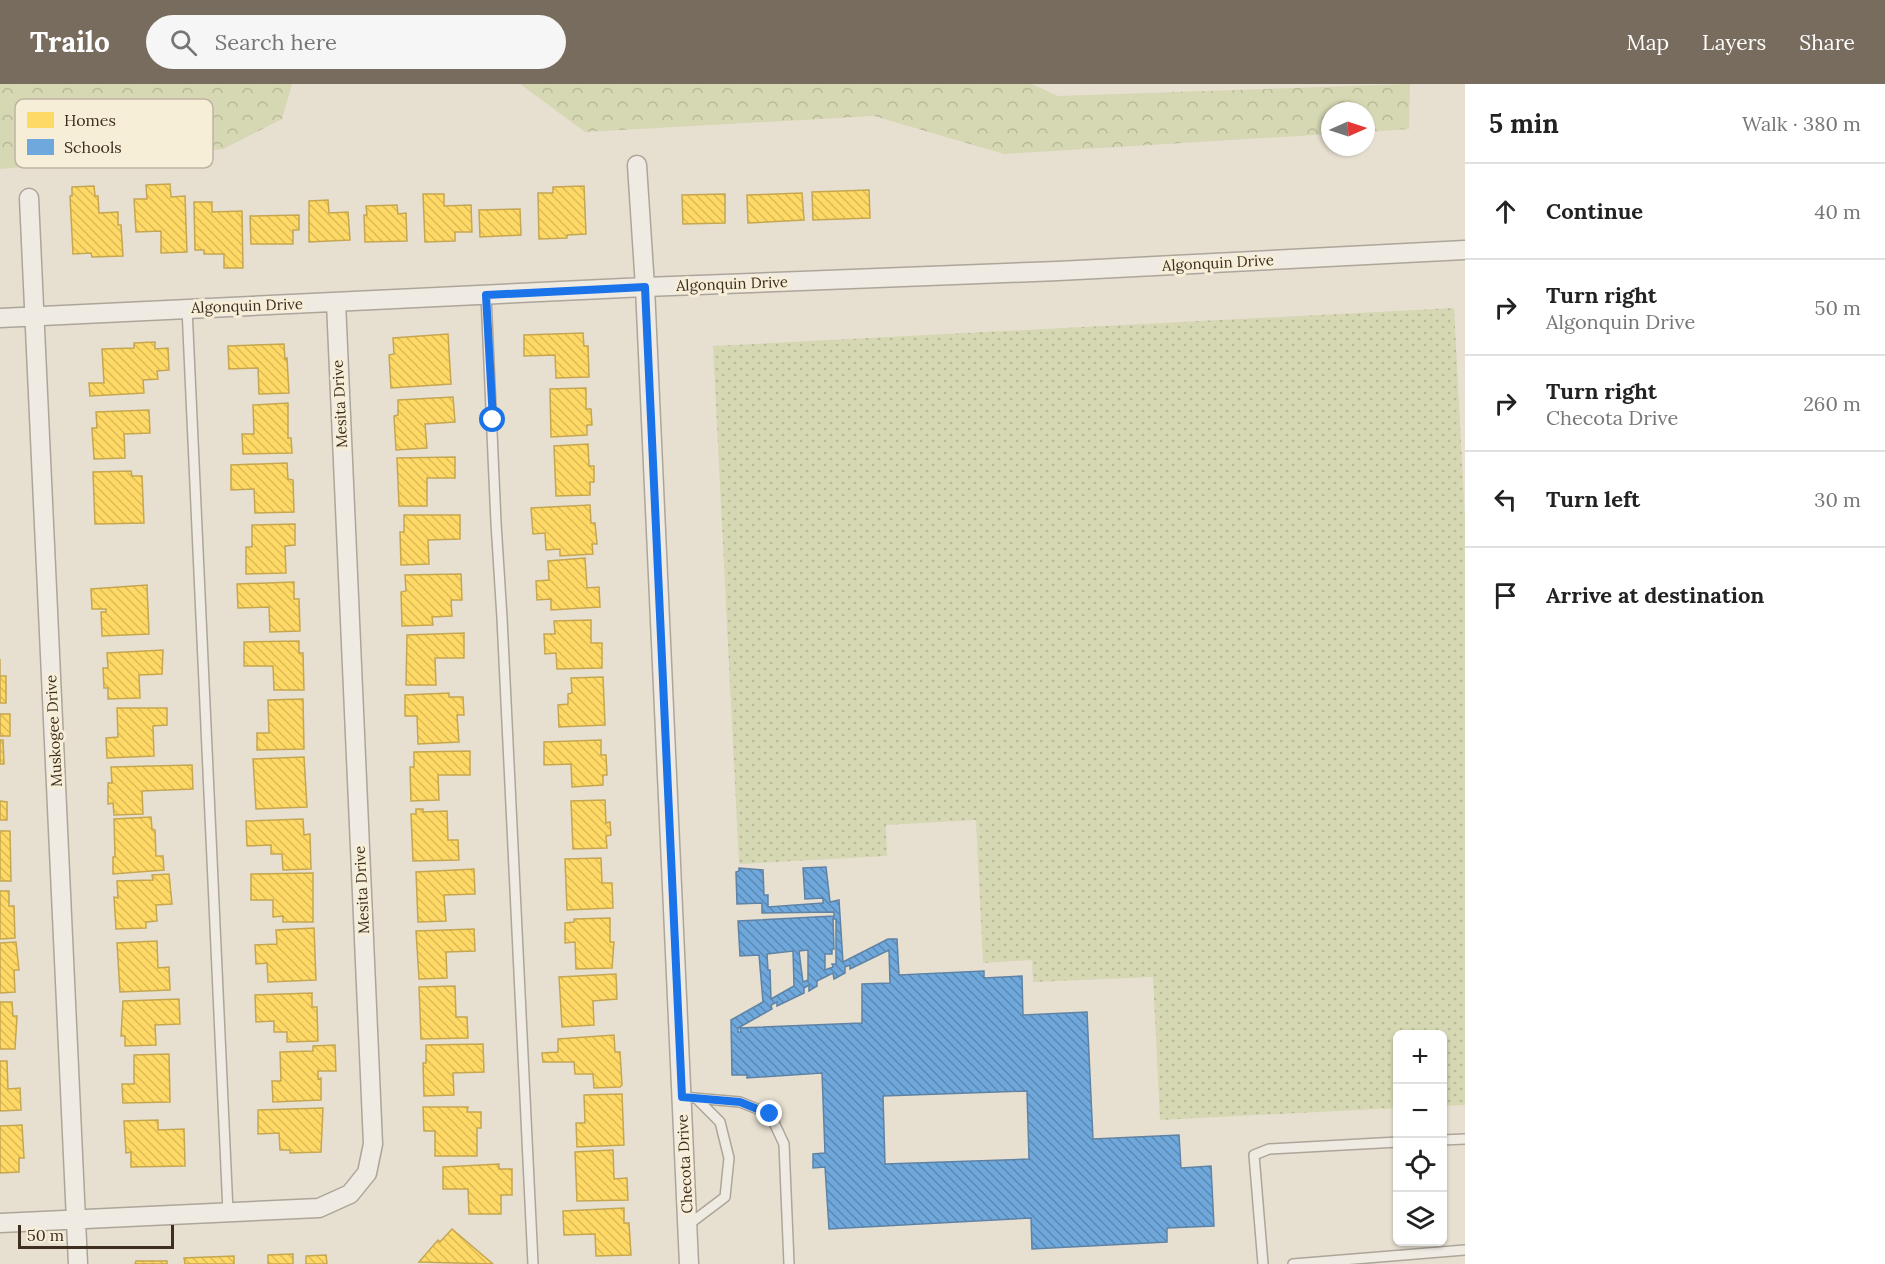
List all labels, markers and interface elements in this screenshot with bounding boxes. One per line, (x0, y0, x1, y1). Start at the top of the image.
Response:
search box (146, 15, 566, 69)
text: Trailo (30, 24, 110, 60)
icon: search (167, 26, 200, 59)
text: Search here (215, 28, 337, 56)
text: Map (1626, 29, 1669, 56)
text: Layers (1702, 29, 1766, 56)
text: Share (1799, 29, 1855, 56)
legend (15, 99, 213, 168)
north arrow (1321, 102, 1375, 156)
text: 5 min (1489, 107, 1559, 140)
text: Homes (64, 110, 116, 130)
text: Walk · 380 m (1742, 111, 1861, 136)
text: Schools (64, 137, 122, 157)
icon: ahead (1489, 195, 1522, 228)
text: Continue (1546, 197, 1643, 225)
text: 40 m (1815, 199, 1861, 224)
street label: Algonquin Drive (1161, 250, 1274, 275)
street label: Algonquin Drive (675, 272, 788, 295)
text: Turn right (1546, 281, 1657, 309)
icon: right (1489, 291, 1522, 324)
street label: Algonquin Drive (190, 294, 303, 317)
text: 50 m (1815, 295, 1861, 320)
text: Algonquin Drive (1546, 309, 1695, 334)
street label: Mesita Drive (328, 359, 351, 449)
text: Turn right (1546, 377, 1657, 405)
icon: right (1489, 387, 1522, 420)
text: 260 m (1803, 391, 1861, 416)
text: Checota Drive (1546, 405, 1678, 430)
route start (479, 406, 505, 432)
icon: left (1489, 483, 1522, 516)
text: Turn left (1546, 485, 1640, 513)
text: 30 m (1814, 487, 1861, 512)
icon: arrive (1489, 579, 1522, 612)
text: Arrive at destination (1546, 581, 1764, 609)
street label: Muskogee Drive (41, 674, 66, 788)
street label: Mesita Drive (350, 845, 373, 935)
map controls (1393, 1030, 1447, 1246)
button: + (1393, 1030, 1447, 1084)
button: − (1393, 1084, 1447, 1138)
route end (756, 1100, 782, 1126)
street label: Checota Drive (672, 1114, 697, 1214)
button: locate (1393, 1138, 1447, 1192)
button: layers (1393, 1192, 1447, 1246)
scale bar (18, 1222, 174, 1250)
text: 50 m (27, 1225, 64, 1245)

